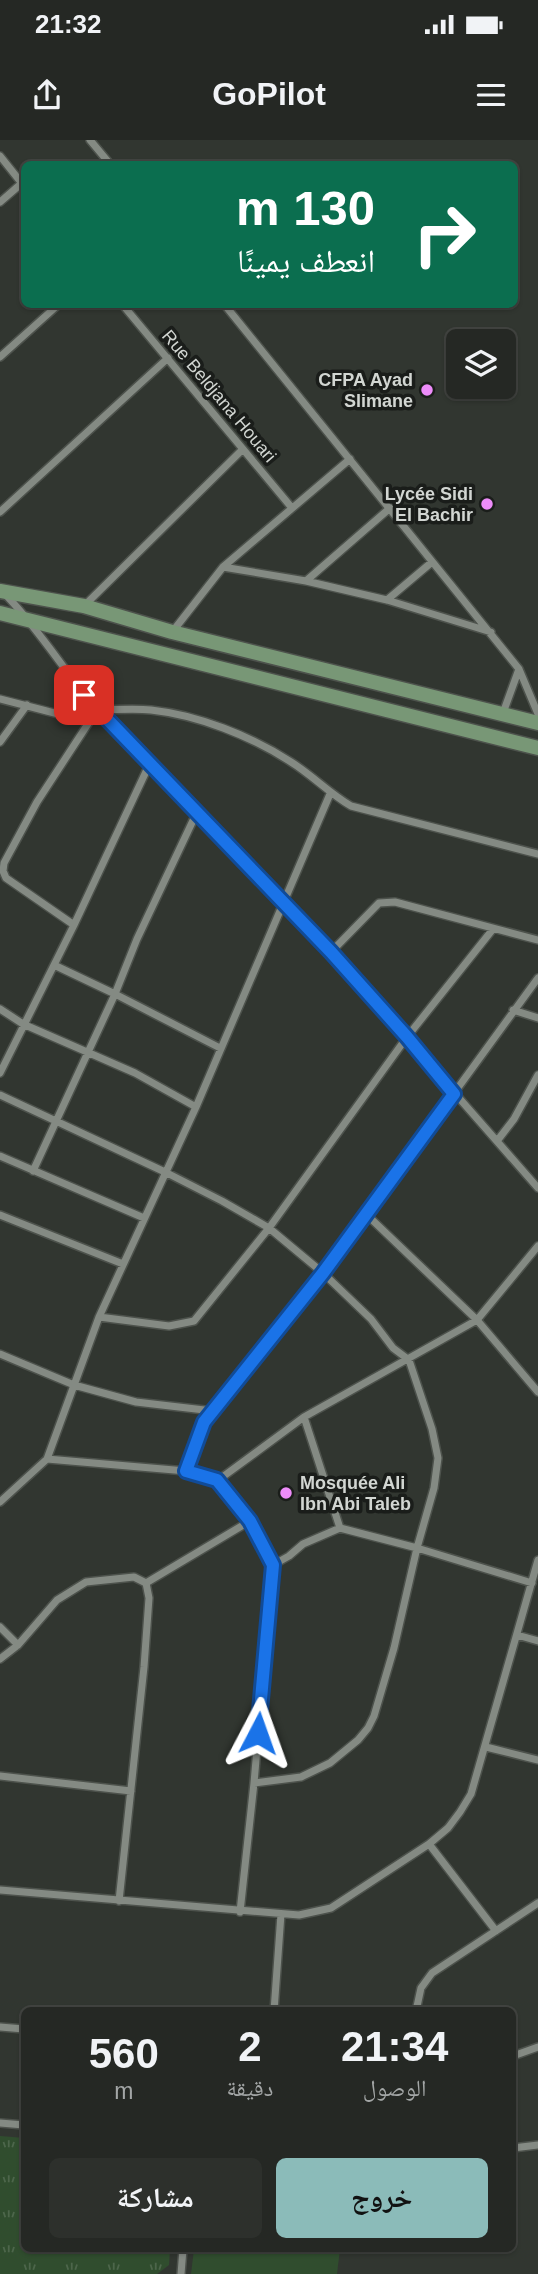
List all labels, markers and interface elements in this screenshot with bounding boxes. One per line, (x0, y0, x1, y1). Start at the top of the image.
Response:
text: 21:32 (35, 9, 102, 39)
icon: share (28, 76, 66, 114)
text: GoPilot (212, 76, 326, 112)
icon: menu (472, 76, 510, 114)
text: 130 m (236, 181, 375, 235)
icon: right (399, 189, 490, 280)
text: انعطف يمينًا (237, 243, 375, 279)
street label: Rue Beldjana Houari (158, 326, 280, 466)
map controls (446, 329, 516, 399)
button: layers (446, 329, 516, 399)
place label: CFPA Ayad Slimane (318, 370, 413, 411)
marker: CFPA Ayad Slimane (419, 382, 435, 398)
place label: Lycée Sidi El Bachir (385, 484, 473, 525)
marker: Lycée Sidi El Bachir (479, 496, 495, 512)
pin (54, 665, 114, 725)
icon: arrive (65, 676, 103, 714)
place label: Mosquée Ali Ibn Abi Taleb (300, 1473, 411, 1514)
marker: Mosquée Ali Ibn Abi Taleb (278, 1485, 294, 1501)
position arrow (221, 1696, 295, 1770)
text: 2 (238, 2023, 262, 2070)
text: 21:34 (341, 2023, 448, 2070)
text: 560 (89, 2030, 159, 2077)
text: دقيقة (226, 2075, 273, 2101)
text: الوصول (363, 2075, 426, 2101)
text: m (114, 2078, 133, 2104)
button: مشاركة (49, 2158, 262, 2238)
button: خروج (276, 2158, 488, 2238)

